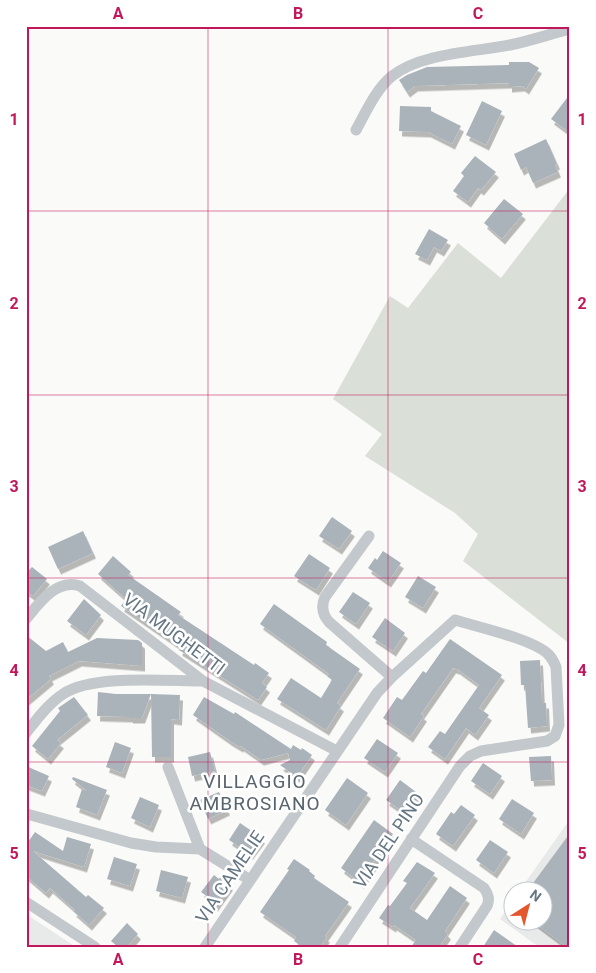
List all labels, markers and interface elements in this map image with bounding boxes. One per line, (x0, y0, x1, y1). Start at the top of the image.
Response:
text: A (113, 4, 124, 23)
text: B (293, 4, 303, 23)
text: C (473, 4, 483, 23)
text: 1 (9, 110, 19, 129)
text: 1 (577, 110, 587, 129)
text: 2 (9, 294, 19, 313)
text: 2 (577, 294, 587, 313)
text: 3 (9, 477, 19, 496)
text: 3 (577, 477, 587, 496)
street label: VIA MUGHETTI (119, 588, 229, 679)
text: 4 (9, 661, 19, 680)
text: 4 (577, 661, 587, 680)
district label: VILLAGGIO AMBROSIANO (189, 770, 321, 815)
street label: VIA DEL PINO (349, 789, 428, 892)
street label: VIA CAMELIE (191, 827, 268, 927)
text: 5 (9, 844, 19, 863)
text: 5 (577, 844, 587, 863)
north arrow (504, 880, 554, 930)
text: N (527, 886, 544, 905)
text: A (113, 950, 124, 969)
text: B (293, 950, 303, 969)
text: C (473, 950, 483, 969)

